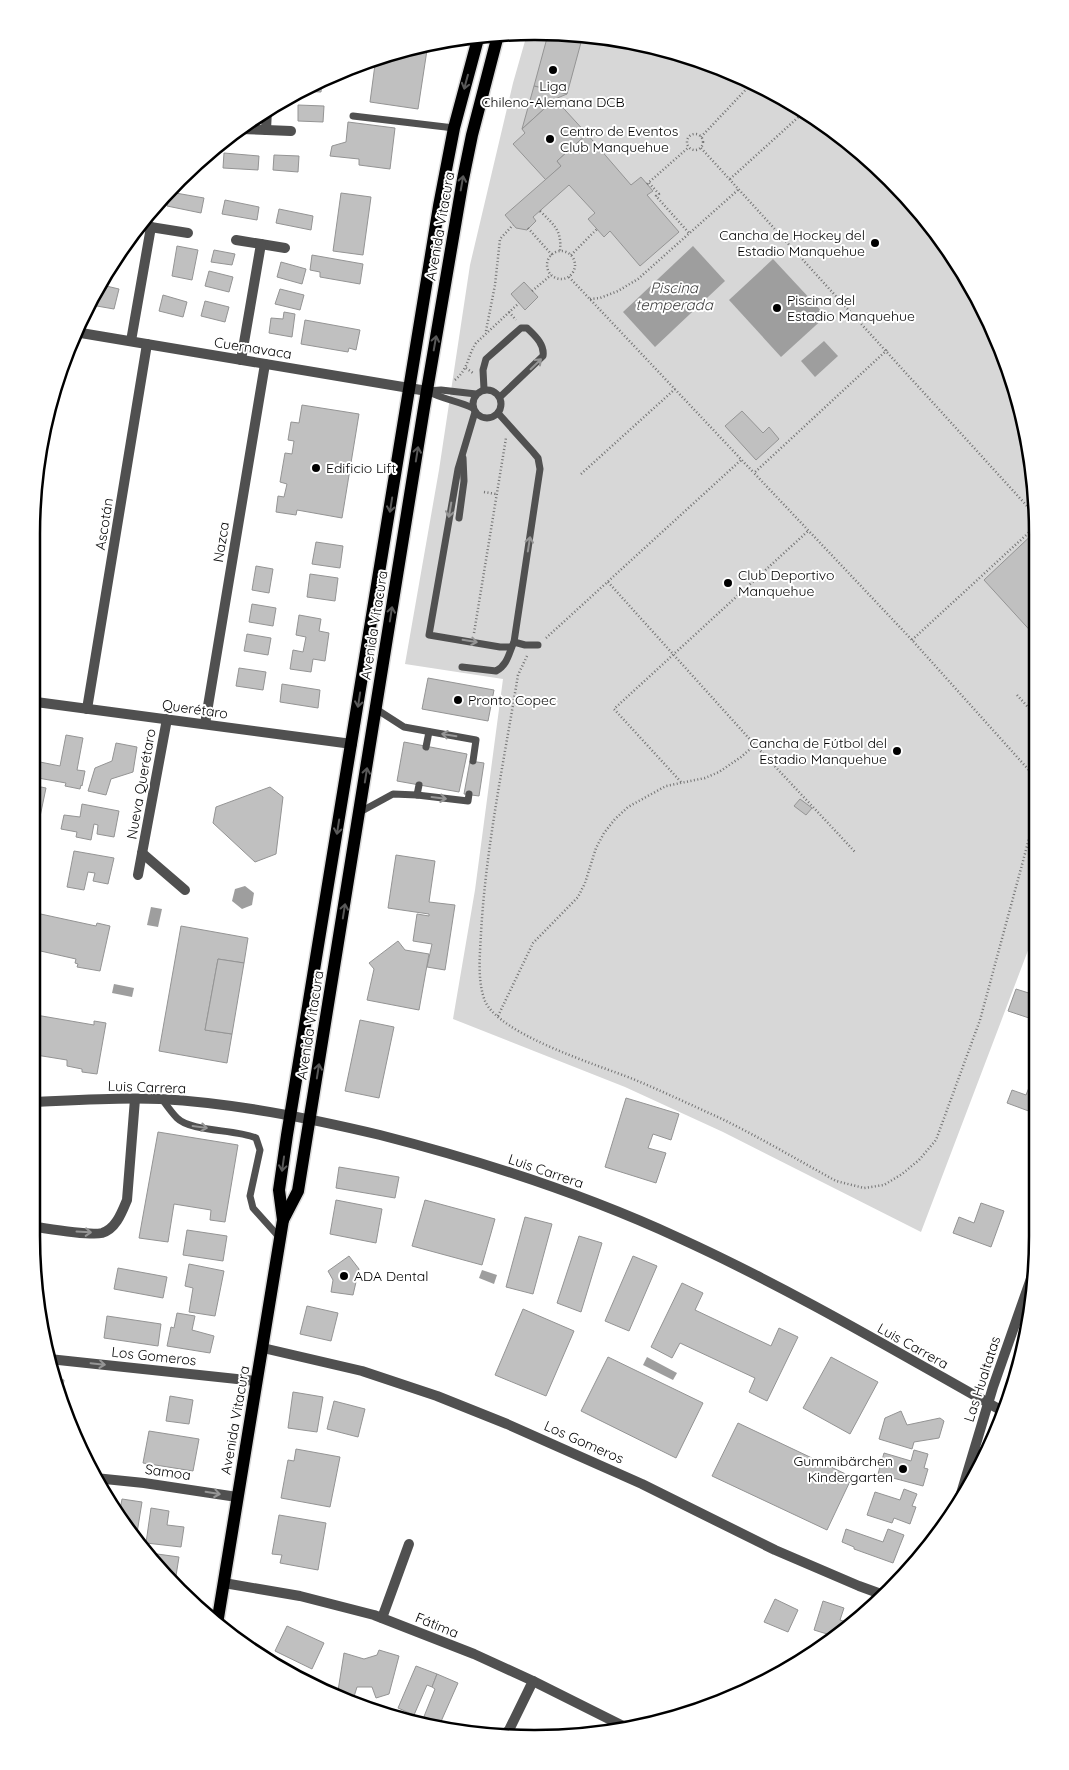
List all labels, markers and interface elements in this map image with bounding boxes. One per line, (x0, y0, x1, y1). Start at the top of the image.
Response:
marker: Liga Chileno-Alemana DCB (547, 64, 559, 76)
one-way arrow (460, 74, 470, 90)
place label: Liga Chileno-Alemana DCB (481, 77, 625, 111)
place label: Centro de Eventos Club Manquehue (560, 122, 678, 156)
marker: Centro de Eventos Club Manquehue (544, 133, 556, 145)
street label: Avenida Vitacura (422, 170, 458, 282)
one-way arrow (458, 175, 468, 191)
place label: Cancha de Hockey del Estadio Manquehue (719, 226, 865, 260)
marker: Cancha de Hockey del Estadio Manquehue (869, 237, 881, 249)
water label: Piscina temperada (635, 278, 714, 314)
place label: Piscina del Estadio Manquehue (787, 291, 915, 325)
marker: Piscina del Estadio Manquehue (771, 302, 783, 314)
street label: Cuernavaca (213, 333, 293, 363)
one-way arrow (430, 336, 440, 352)
one-way arrow (529, 358, 542, 370)
one-way arrow (412, 446, 422, 462)
place label: Edificio Lift (326, 459, 396, 477)
marker: Edificio Lift (310, 462, 322, 474)
one-way arrow (385, 496, 395, 512)
street label: Ascotán (91, 497, 117, 551)
one-way arrow (445, 502, 454, 518)
street label: Nazca (209, 520, 233, 564)
one-way arrow (524, 536, 534, 552)
place label: Club Deportivo Manquehue (738, 566, 835, 600)
street label: Avenida Vitacura (356, 569, 392, 681)
marker: Club Deportivo Manquehue (722, 577, 734, 589)
one-way arrow (386, 607, 396, 623)
one-way arrow (462, 637, 478, 647)
one-way arrow (353, 691, 363, 707)
place label: Pronto Copec (468, 691, 556, 709)
marker: Pronto Copec (452, 694, 464, 706)
street label: Querétaro (161, 695, 229, 723)
street label: Nueva Querétaro (122, 727, 160, 841)
one-way arrow (442, 730, 458, 740)
place label: Cancha de Fútbol del Estadio Manquehue (750, 734, 887, 768)
marker: Cancha de Fútbol del Estadio Manquehue (891, 745, 903, 757)
one-way arrow (361, 767, 371, 783)
one-way arrow (430, 793, 446, 803)
one-way arrow (333, 818, 343, 834)
one-way arrow (339, 903, 349, 919)
street label: Avenida Vitacura (292, 969, 328, 1081)
one-way arrow (313, 1064, 323, 1080)
street label: Luis Carrera (107, 1077, 187, 1097)
one-way arrow (191, 1122, 207, 1132)
street label: Luis Carrera (506, 1150, 586, 1192)
one-way arrow (278, 1156, 288, 1172)
one-way arrow (76, 1228, 92, 1237)
place label: ADA Dental (354, 1267, 429, 1285)
marker: ADA Dental (338, 1270, 350, 1282)
street label: Luis Carrera (874, 1319, 952, 1373)
street label: Las Hualtatas (960, 1334, 1004, 1424)
street label: Los Gomeros (111, 1343, 197, 1369)
one-way arrow (89, 1359, 105, 1369)
street label: Avenida Vitacura (217, 1364, 253, 1476)
street label: Los Gomeros (541, 1416, 627, 1468)
place label: Gummibärchen Kindergarten (794, 1452, 893, 1486)
street label: Samoa (144, 1460, 192, 1484)
marker: Gummibärchen Kindergarten (897, 1463, 909, 1475)
one-way arrow (205, 1488, 221, 1498)
street label: Fátima (413, 1608, 461, 1642)

